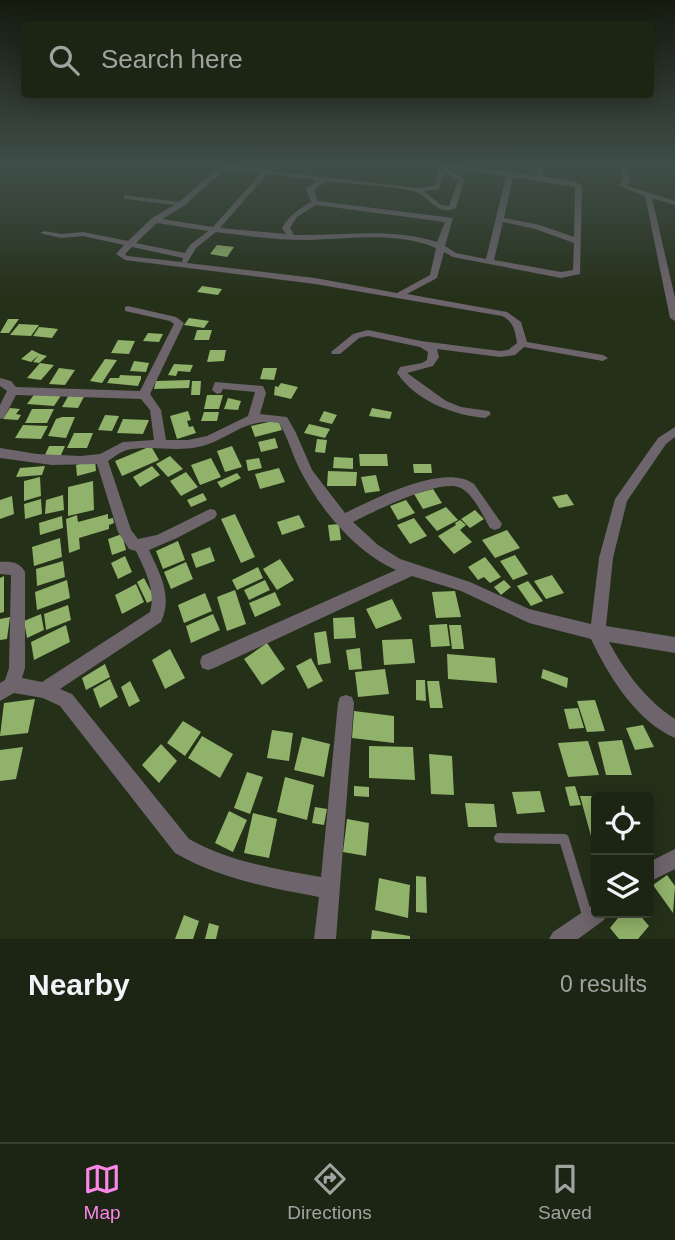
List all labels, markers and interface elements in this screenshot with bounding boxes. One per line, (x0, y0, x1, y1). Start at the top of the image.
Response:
search box (21, 21, 654, 98)
icon: search (45, 41, 83, 79)
text: Search here (101, 44, 243, 74)
map controls (591, 792, 654, 918)
button: locate (591, 792, 654, 855)
button: layers (591, 855, 654, 918)
text: Nearby (28, 968, 130, 1001)
text: 0 results (560, 971, 647, 997)
tab: Map (83, 1160, 121, 1224)
tab: Directions (287, 1160, 372, 1224)
tab: Saved (538, 1160, 592, 1224)

